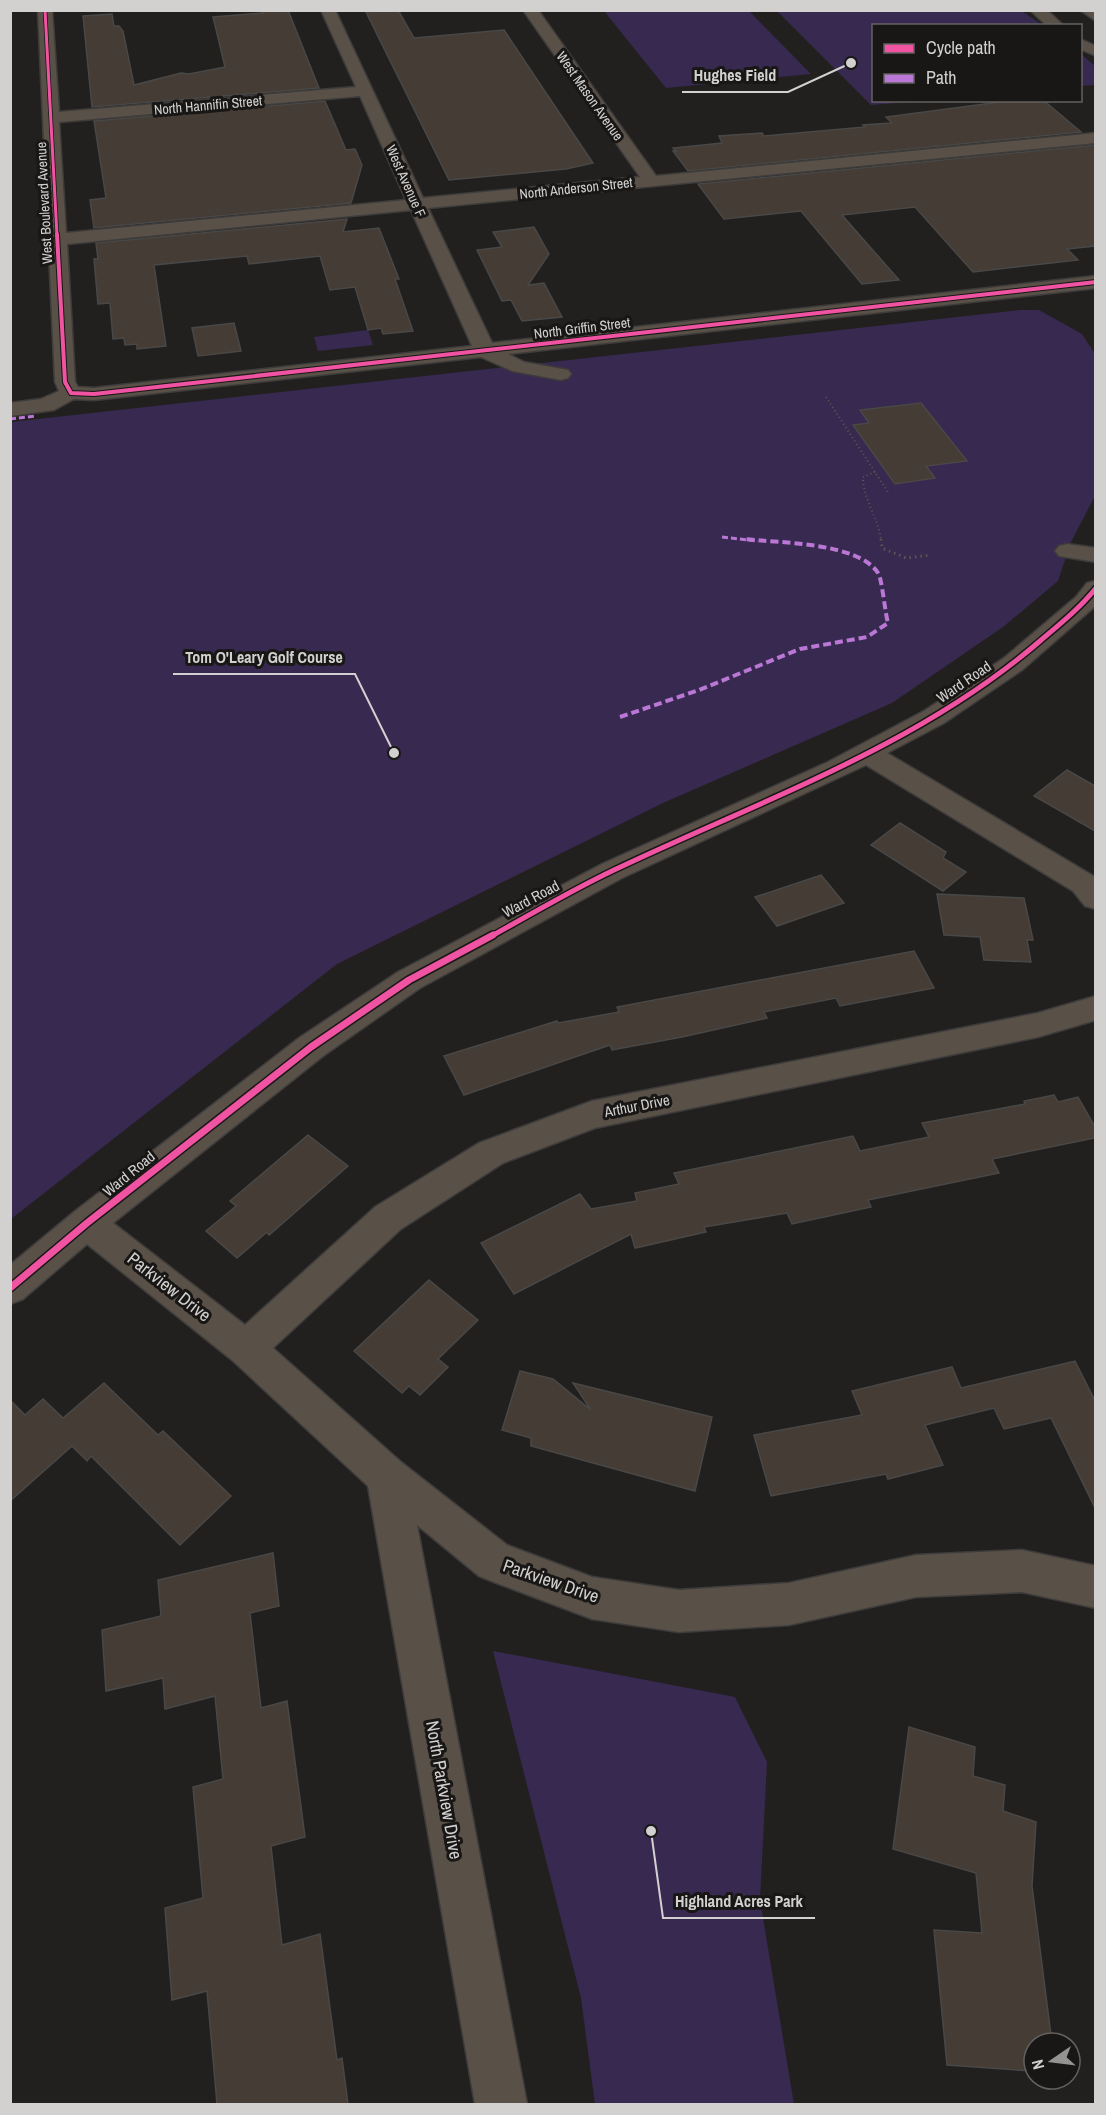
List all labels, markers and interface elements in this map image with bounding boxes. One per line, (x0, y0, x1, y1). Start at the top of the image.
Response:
legend (872, 24, 1082, 102)
text: Cycle path (926, 35, 996, 60)
street label: West Mason Avenue (553, 48, 627, 144)
callout: Hughes Field (682, 58, 788, 92)
text: Hughes Field (694, 64, 776, 86)
text: Path (926, 65, 956, 90)
street label: North Hannifin Street (153, 91, 263, 119)
street label: West Boulevard Avenue (32, 142, 56, 264)
street label: West Avenue F (382, 142, 430, 220)
street label: North Anderson Street (519, 173, 633, 203)
street label: North Griffin Street (533, 313, 631, 343)
callout: Tom O'Leary Golf Course (173, 640, 355, 674)
text: Tom O'Leary Golf Course (185, 646, 343, 668)
street label: Ward Road (932, 656, 995, 708)
street label: Ward Road (499, 875, 563, 922)
street label: Arthur Drive (601, 1089, 672, 1122)
street label: Ward Road (98, 1146, 159, 1201)
street label: Parkview Drive (122, 1246, 216, 1327)
street label: Parkview Drive (500, 1552, 603, 1609)
street label: North Parkview Drive (420, 1719, 469, 1861)
callout: Highland Acres Park (663, 1884, 815, 1918)
text: Highland Acres Park (675, 1890, 804, 1912)
north arrow (1022, 2031, 1082, 2091)
text: N (1026, 2057, 1049, 2072)

